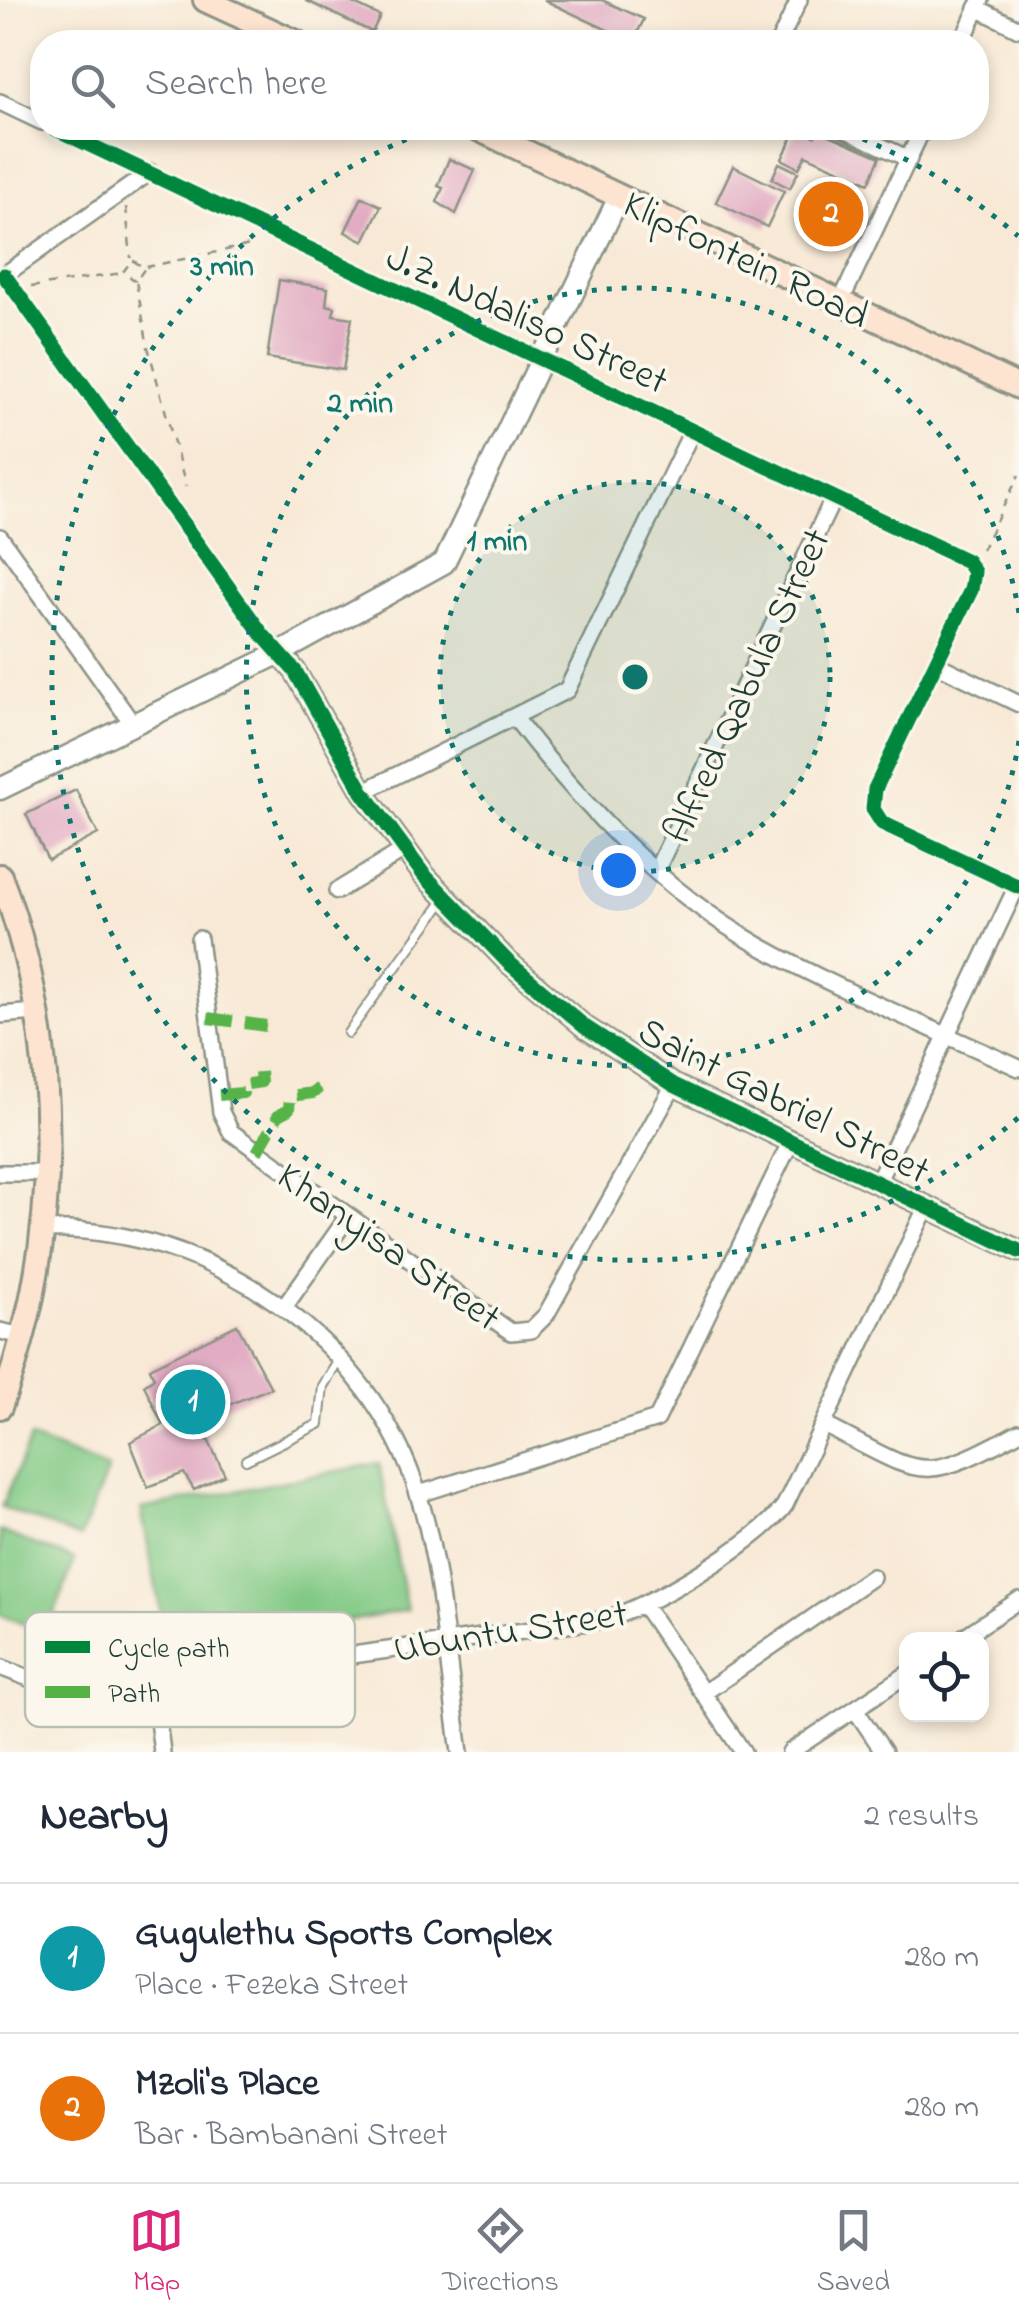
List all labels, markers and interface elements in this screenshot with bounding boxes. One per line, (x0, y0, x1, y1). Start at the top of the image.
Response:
search box (30, 30, 989, 140)
text: Search here (145, 57, 327, 113)
icon: search (65, 58, 120, 113)
pin: 2 (798, 176, 864, 252)
street label: Klipfontein Road (612, 177, 878, 347)
street label: J.Z. Ndaliso Street (375, 230, 677, 412)
text: 3 min (189, 246, 254, 290)
text: 2 min (326, 383, 393, 427)
street label: Alfred Qabula Street (650, 520, 848, 854)
text: 1 min (467, 521, 527, 565)
centre of rings (617, 659, 653, 695)
your location (593, 845, 644, 896)
street label: Saint Gabriel Street (627, 1004, 939, 1202)
street label: Khanyisa Street (263, 1149, 512, 1348)
pin: 1 (160, 1364, 226, 1440)
street label: Ubuntu Street (390, 1586, 632, 1681)
legend (25, 1612, 355, 1727)
text: Cycle path (108, 1630, 230, 1671)
map controls (899, 1632, 989, 1722)
button: locate (899, 1632, 989, 1722)
text: Path (108, 1675, 160, 1716)
text: Nearby (40, 1787, 168, 1848)
text: 2 results (864, 1794, 979, 1841)
text: Gugulethu Sports Complex (135, 1907, 553, 1963)
text: 1 (67, 1935, 78, 1982)
text: 280 m (904, 1935, 979, 1982)
text: Place · Fezeka Street (135, 1963, 408, 2010)
text: Mzoli's Place (135, 2057, 319, 2113)
text: 2 (65, 2085, 80, 2132)
text: 280 m (904, 2085, 979, 2132)
text: Bar · Bambanani Street (135, 2113, 448, 2160)
tab: Map (129, 2203, 184, 2304)
tab: Directions (442, 2203, 559, 2304)
tab: Saved (817, 2203, 890, 2304)

